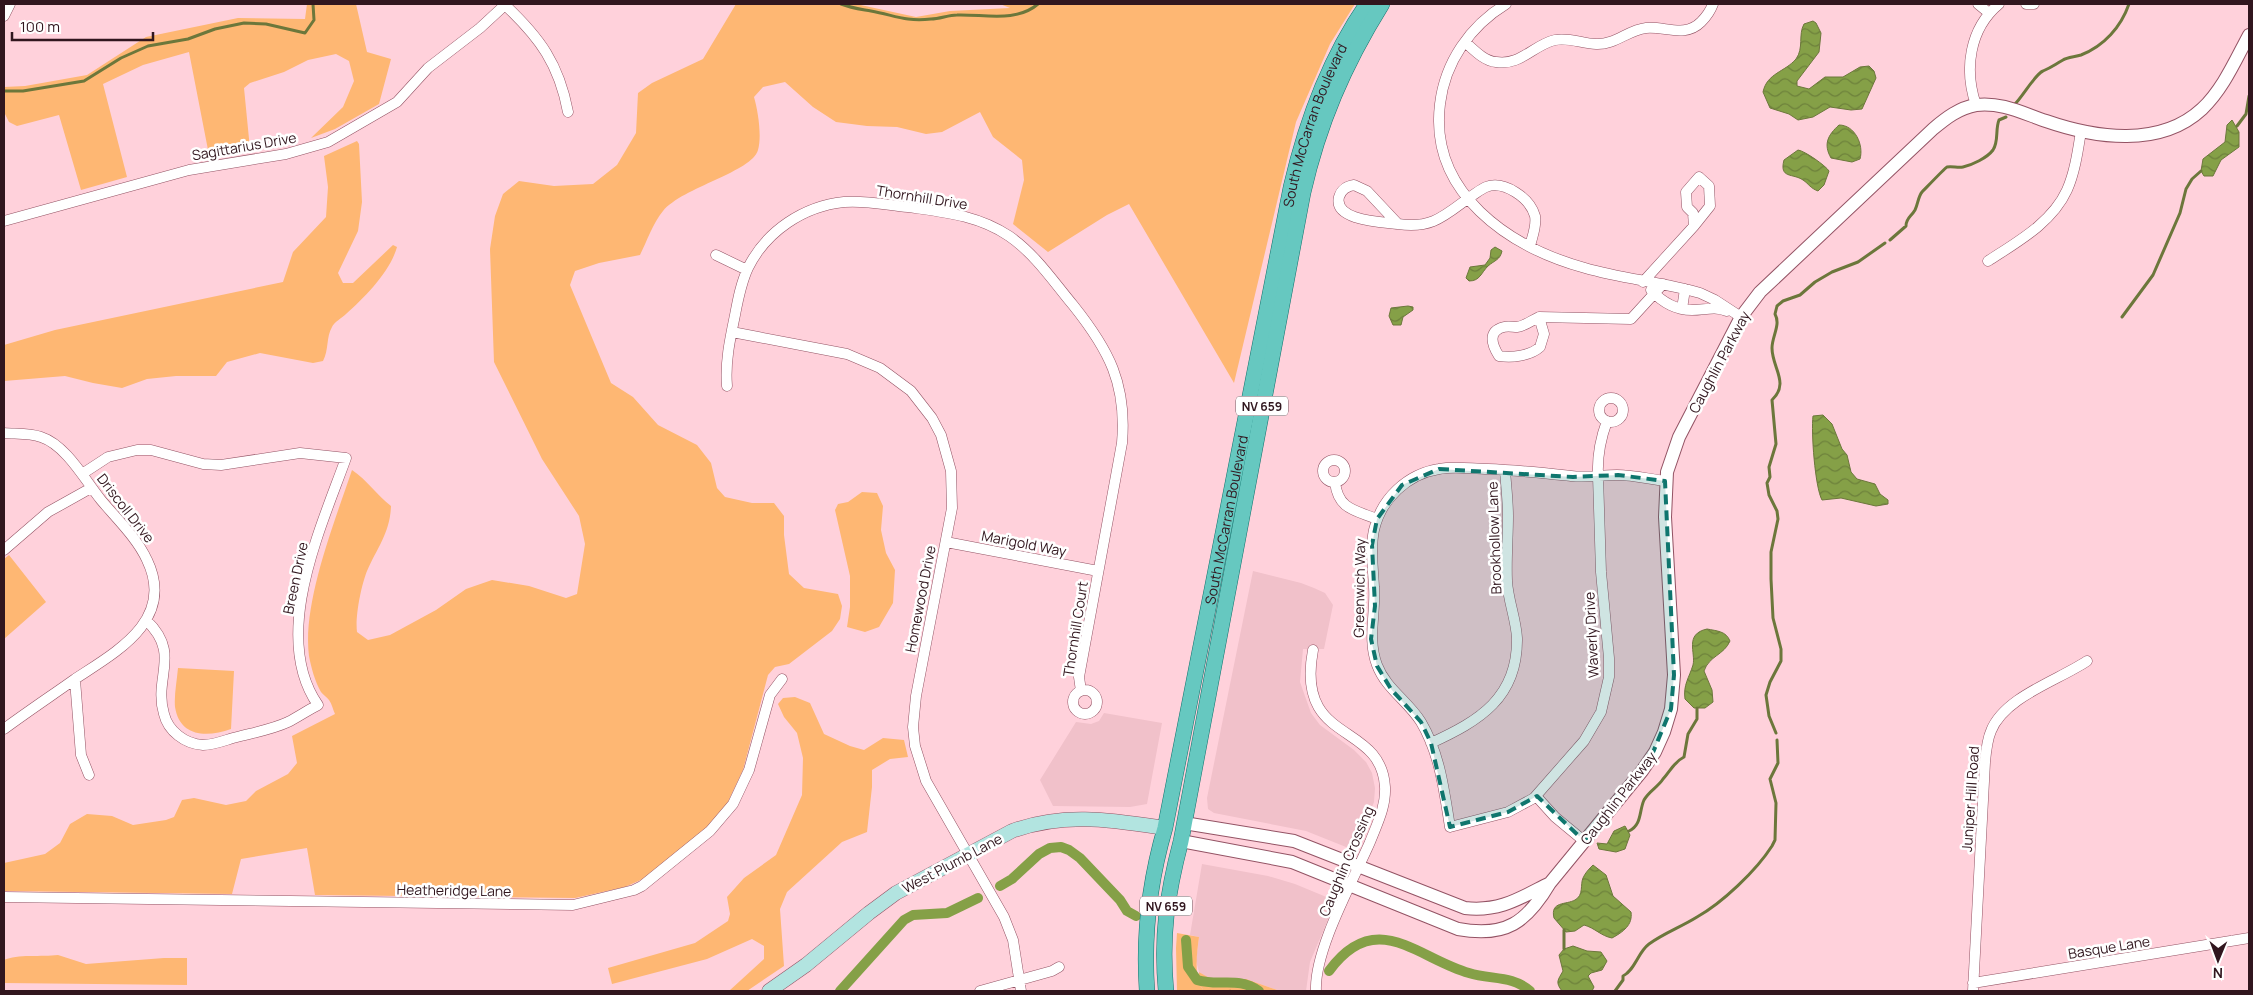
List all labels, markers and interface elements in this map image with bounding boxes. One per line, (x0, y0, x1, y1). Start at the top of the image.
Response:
scale bar (12, 10, 154, 42)
text: 100 m (20, 16, 60, 37)
street label: South McCarran Boulevard (1278, 40, 1351, 209)
street label: Sagittarius Drive (190, 127, 298, 165)
street label: Thornhill Drive (875, 180, 969, 214)
street label: Caughlin Parkway (1684, 307, 1754, 416)
road number: NV 659 (1236, 396, 1288, 416)
street label: South McCarran Boulevard (1200, 433, 1252, 606)
street label: Driscoll Drive (93, 469, 159, 547)
street label: Brookhollow Lane (1483, 481, 1505, 595)
street label: Marigold Way (980, 525, 1069, 561)
street label: Greenwich Way (1349, 538, 1369, 638)
street label: Breen Drive (278, 540, 312, 616)
street label: Homewood Drive (900, 544, 940, 654)
street label: Thornhill Court (1058, 579, 1092, 678)
street label: Waverly Drive (1579, 591, 1603, 679)
street label: Juniper Hill Road (1957, 745, 1983, 853)
street label: Caughlin Parkway (1576, 747, 1661, 849)
street label: Caughlin Crossing (1314, 803, 1378, 919)
street label: West Plumb Lane (899, 829, 1005, 897)
street label: Heatheridge Lane (396, 879, 512, 901)
road number: NV 659 (1140, 896, 1192, 916)
street label: Basque Lane (2067, 931, 2151, 963)
north arrow (2193, 935, 2243, 985)
text: N (2213, 964, 2223, 983)

